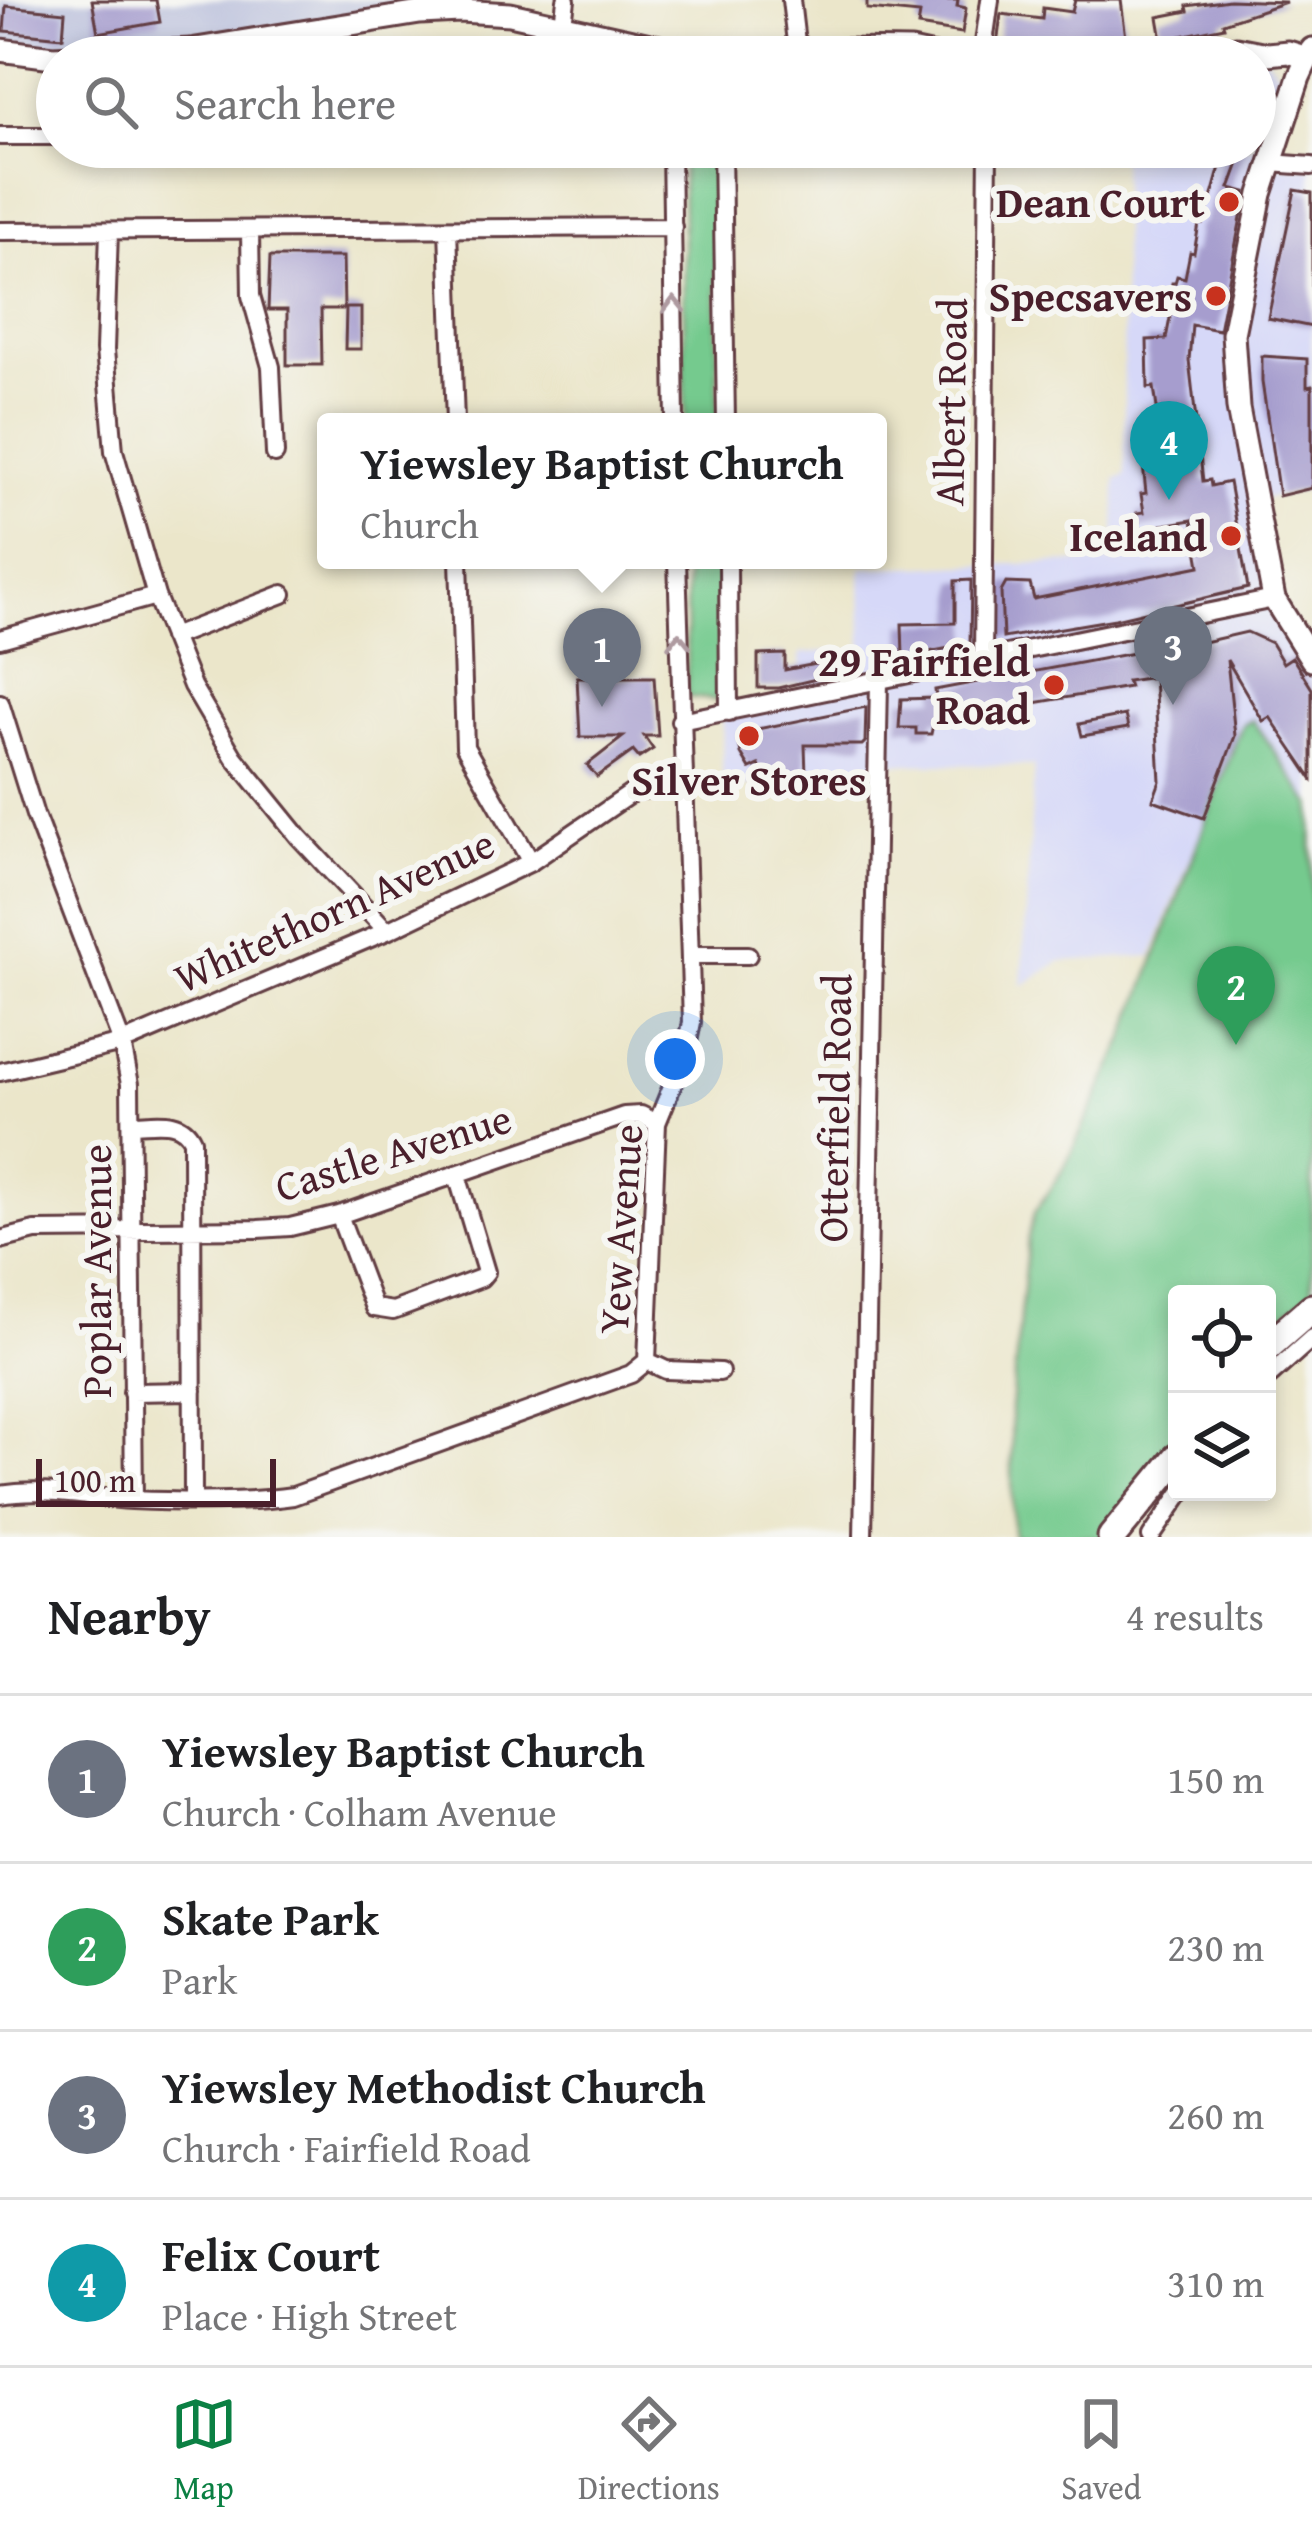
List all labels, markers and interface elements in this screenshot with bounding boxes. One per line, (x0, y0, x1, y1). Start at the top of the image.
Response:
search box (36, 36, 1276, 168)
icon: search (78, 69, 144, 135)
text: Search here (174, 70, 396, 135)
place label: Dean Court (996, 171, 1205, 232)
marker: Dean Court (1216, 189, 1242, 215)
place label: Specsavers (989, 265, 1192, 326)
marker: Specsavers (1203, 283, 1229, 309)
one-way arrow (661, 295, 687, 313)
street label: Albert Road (917, 297, 982, 506)
pin: 4 (1130, 401, 1208, 500)
popup (317, 413, 887, 569)
text: Yiewsley Baptist Church (361, 430, 843, 495)
text: Church (361, 495, 479, 552)
place label: Iceland (1069, 505, 1208, 566)
marker: Iceland (1218, 523, 1244, 549)
pin: 3 (1134, 606, 1212, 705)
pin: 1 (563, 608, 641, 707)
place label: 29 Fairfield Road (818, 630, 1031, 739)
one-way arrow (666, 631, 692, 650)
marker: 29 Fairfield Road (1041, 672, 1067, 698)
marker: Silver Stores (736, 723, 762, 749)
place label: Silver Stores (631, 749, 867, 810)
street label: Whitethorn Avenue (164, 812, 504, 1007)
pin: 2 (1197, 946, 1275, 1045)
street label: Otterfield Road (801, 973, 866, 1243)
your location (645, 1029, 705, 1089)
street label: Castle Avenue (267, 1087, 518, 1216)
street label: Yew Avenue (582, 1122, 657, 1336)
street label: Poplar Avenue (65, 1144, 126, 1398)
map controls (1168, 1285, 1276, 1501)
button: locate (1168, 1285, 1276, 1393)
button: layers (1168, 1393, 1276, 1501)
scale bar (36, 1453, 276, 1506)
text: 100 m (54, 1456, 136, 1504)
text: Nearby (48, 1578, 211, 1653)
text: 4 results (1126, 1587, 1264, 1644)
text: Yiewsley Baptist Church (162, 1718, 645, 1783)
text: 1 (77, 1750, 97, 1807)
text: 150 m (1167, 1750, 1264, 1807)
text: Church · Colham Avenue (162, 1783, 557, 1840)
text: Skate Park (162, 1886, 379, 1951)
text: 2 (77, 1918, 97, 1975)
text: 230 m (1167, 1918, 1264, 1975)
text: Park (162, 1951, 237, 2008)
text: Yiewsley Methodist Church (162, 2054, 706, 2119)
text: 3 (77, 2086, 97, 2143)
text: 260 m (1167, 2086, 1264, 2143)
text: Church · Fairfield Road (162, 2119, 531, 2176)
text: Felix Court (162, 2222, 380, 2287)
text: 4 (77, 2254, 97, 2311)
text: 310 m (1167, 2254, 1264, 2311)
text: Place · High Street (162, 2287, 457, 2344)
tab: Map (171, 2391, 237, 2511)
tab: Directions (578, 2391, 720, 2511)
tab: Saved (1061, 2391, 1141, 2511)

